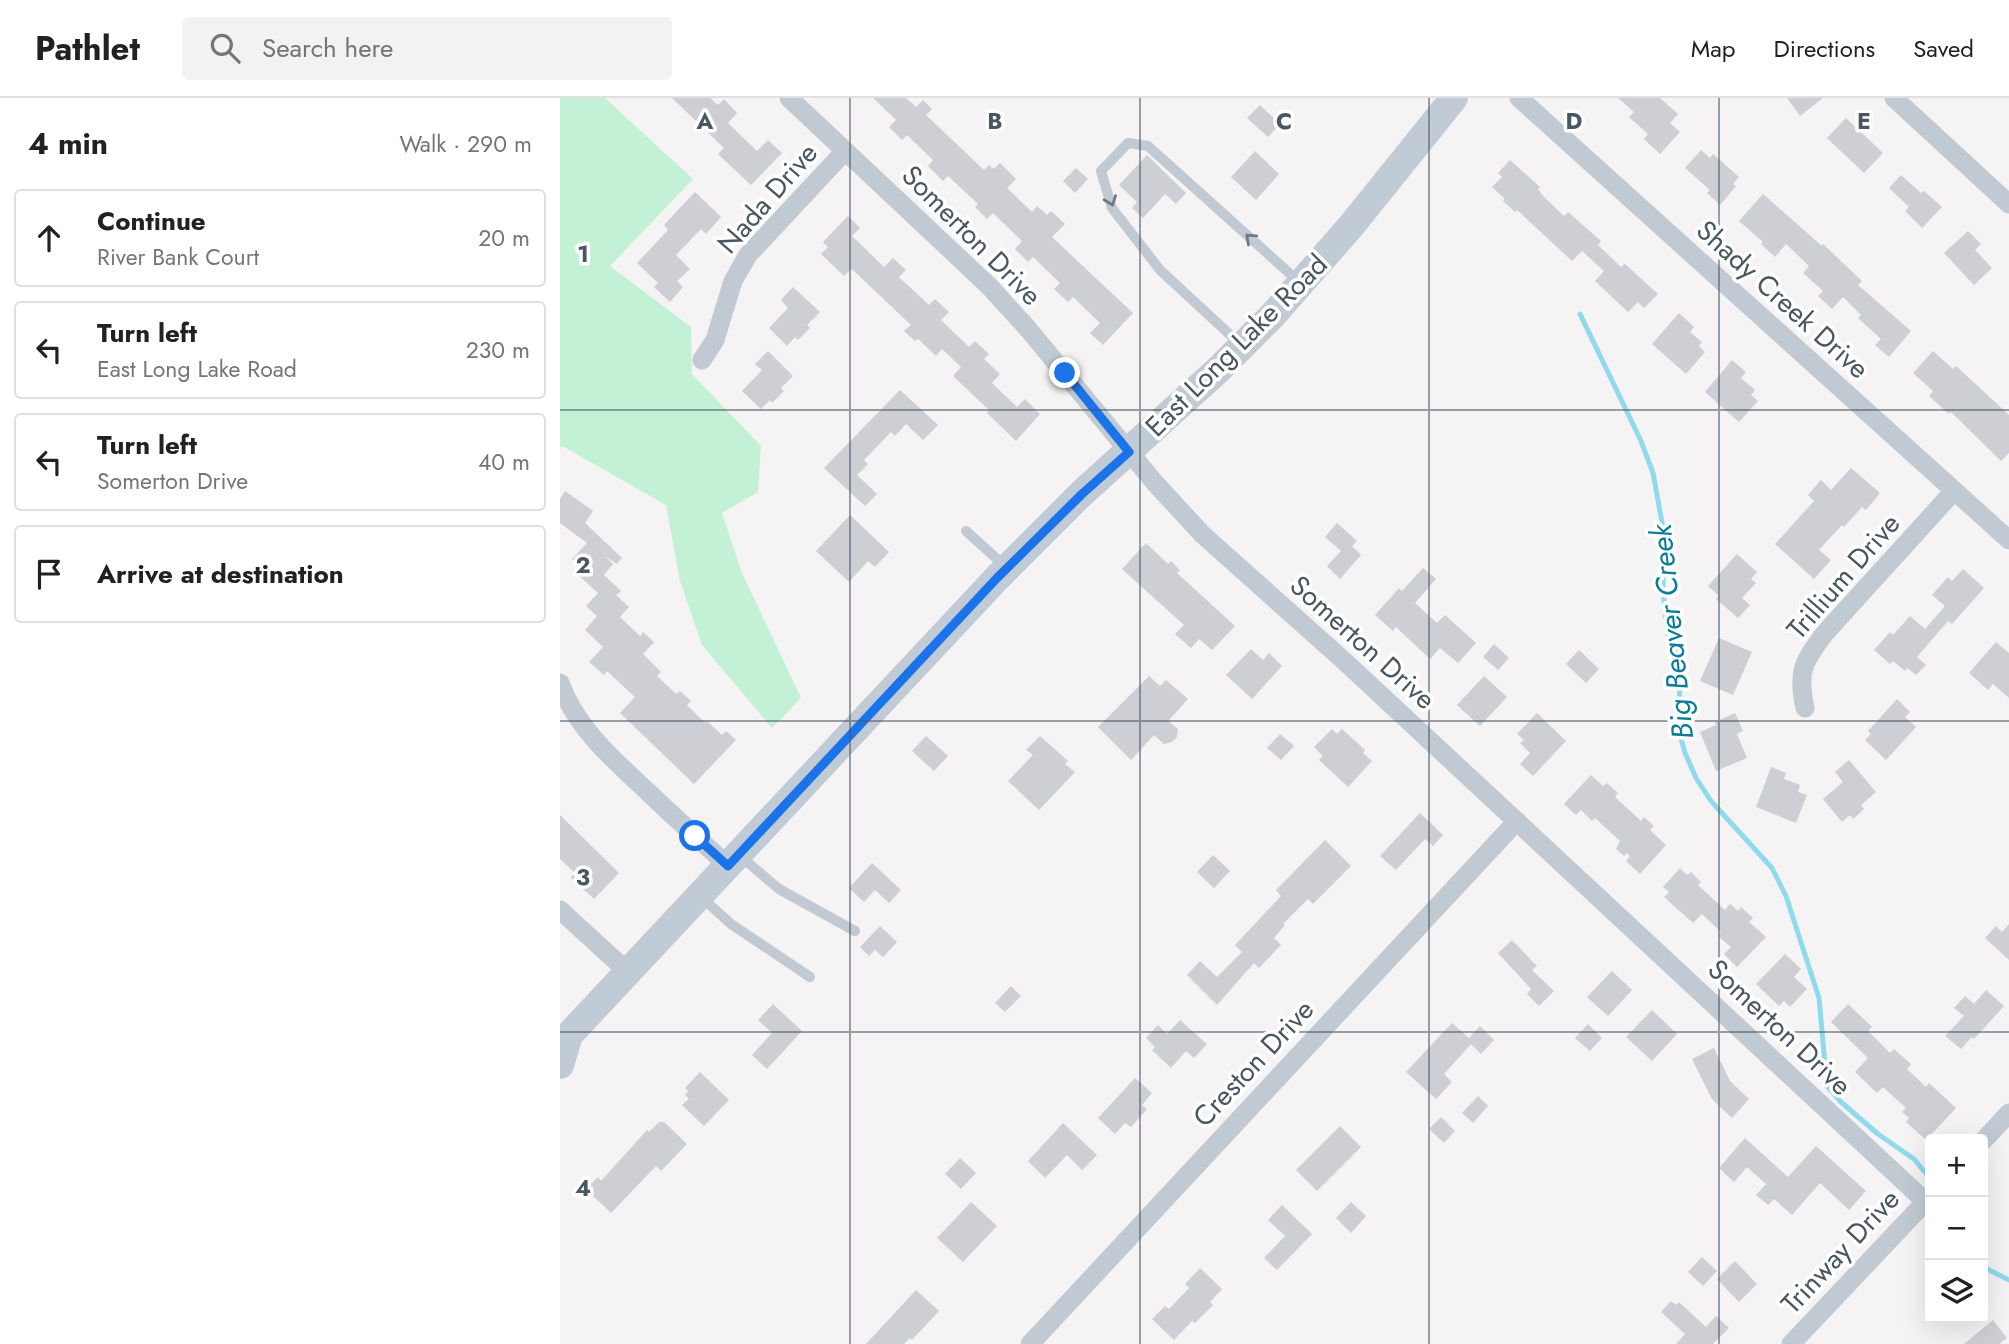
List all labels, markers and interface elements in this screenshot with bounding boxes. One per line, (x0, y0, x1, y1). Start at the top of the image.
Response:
search box (182, 17, 672, 80)
text: Pathlet (35, 25, 140, 72)
icon: search (206, 29, 244, 67)
text: Search here (262, 29, 393, 67)
text: Map (1691, 31, 1736, 66)
text: Directions (1774, 31, 1875, 66)
text: Saved (1913, 31, 1974, 66)
text: A (696, 104, 714, 138)
text: B (987, 104, 1003, 138)
text: C (1276, 104, 1292, 138)
text: D (1566, 104, 1583, 138)
text: E (1857, 104, 1871, 138)
text: 4 min (28, 122, 108, 165)
text: Walk · 290 m (399, 127, 532, 161)
street label: Nada Drive (708, 134, 827, 263)
street label: Somerton Drive (892, 156, 1051, 315)
one-way arrow (1103, 194, 1117, 206)
text: Continue (97, 202, 206, 240)
street label: Shady Creek Drive (1687, 210, 1878, 388)
icon: ahead (30, 219, 68, 257)
text: 20 m (478, 221, 530, 255)
one-way arrow (1245, 234, 1258, 246)
text: 1 (577, 237, 589, 271)
text: River Bank Court (97, 240, 259, 274)
street label: East Long Lake Road (1136, 245, 1337, 446)
text: Turn left (97, 314, 197, 352)
icon: left (30, 331, 68, 369)
text: 230 m (466, 333, 530, 367)
text: East Long Lake Road (97, 352, 297, 386)
route end (1049, 357, 1080, 388)
text: Turn left (97, 426, 197, 464)
icon: left (30, 443, 68, 481)
text: 40 m (478, 445, 530, 479)
text: Somerton Drive (97, 464, 248, 498)
street label: Trillium Drive (1777, 504, 1910, 648)
water label: Big Beaver Creek (1639, 521, 1704, 742)
text: 2 (575, 548, 591, 582)
icon: arrive (30, 555, 68, 593)
text: Arrive at destination (97, 555, 344, 593)
street label: Somerton Drive (1281, 566, 1445, 719)
route start (679, 820, 710, 851)
text: 3 (576, 860, 590, 894)
street label: Somerton Drive (1698, 950, 1861, 1105)
street label: Creston Drive (1183, 990, 1323, 1136)
map controls (1925, 1134, 1988, 1323)
button: + (1925, 1134, 1988, 1197)
text: 4 (575, 1171, 591, 1205)
street label: Trinway Drive (1772, 1180, 1909, 1323)
button: − (1925, 1197, 1988, 1260)
button: layers (1925, 1260, 1988, 1323)

